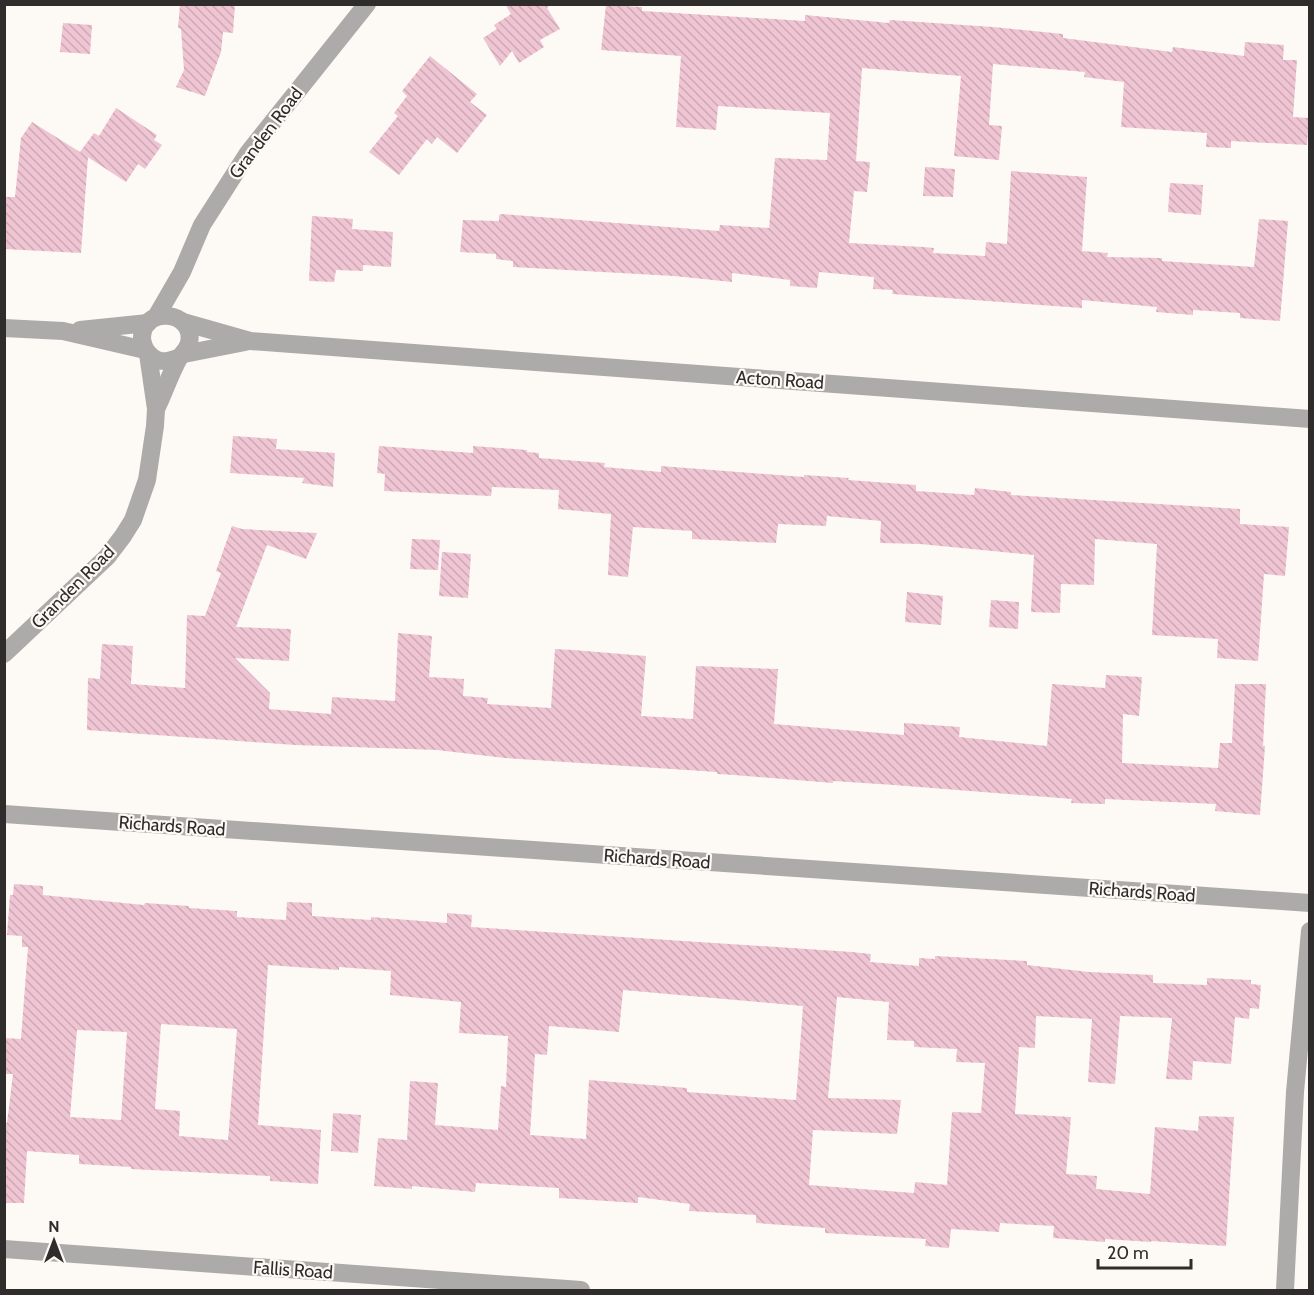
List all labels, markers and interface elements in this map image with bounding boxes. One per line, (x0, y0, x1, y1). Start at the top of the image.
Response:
street label: Granden Road (225, 83, 307, 183)
street label: Acton Road (735, 366, 825, 394)
street label: Granden Road (27, 541, 119, 633)
street label: Richards Road (118, 811, 226, 841)
street label: Richards Road (603, 844, 711, 874)
street label: Richards Road (1088, 877, 1196, 907)
north arrow (24, 1211, 84, 1271)
text: N (48, 1217, 60, 1236)
scale bar (1098, 1232, 1191, 1270)
text: 20 m (1107, 1242, 1149, 1264)
street label: Fallis Road (252, 1256, 334, 1284)

